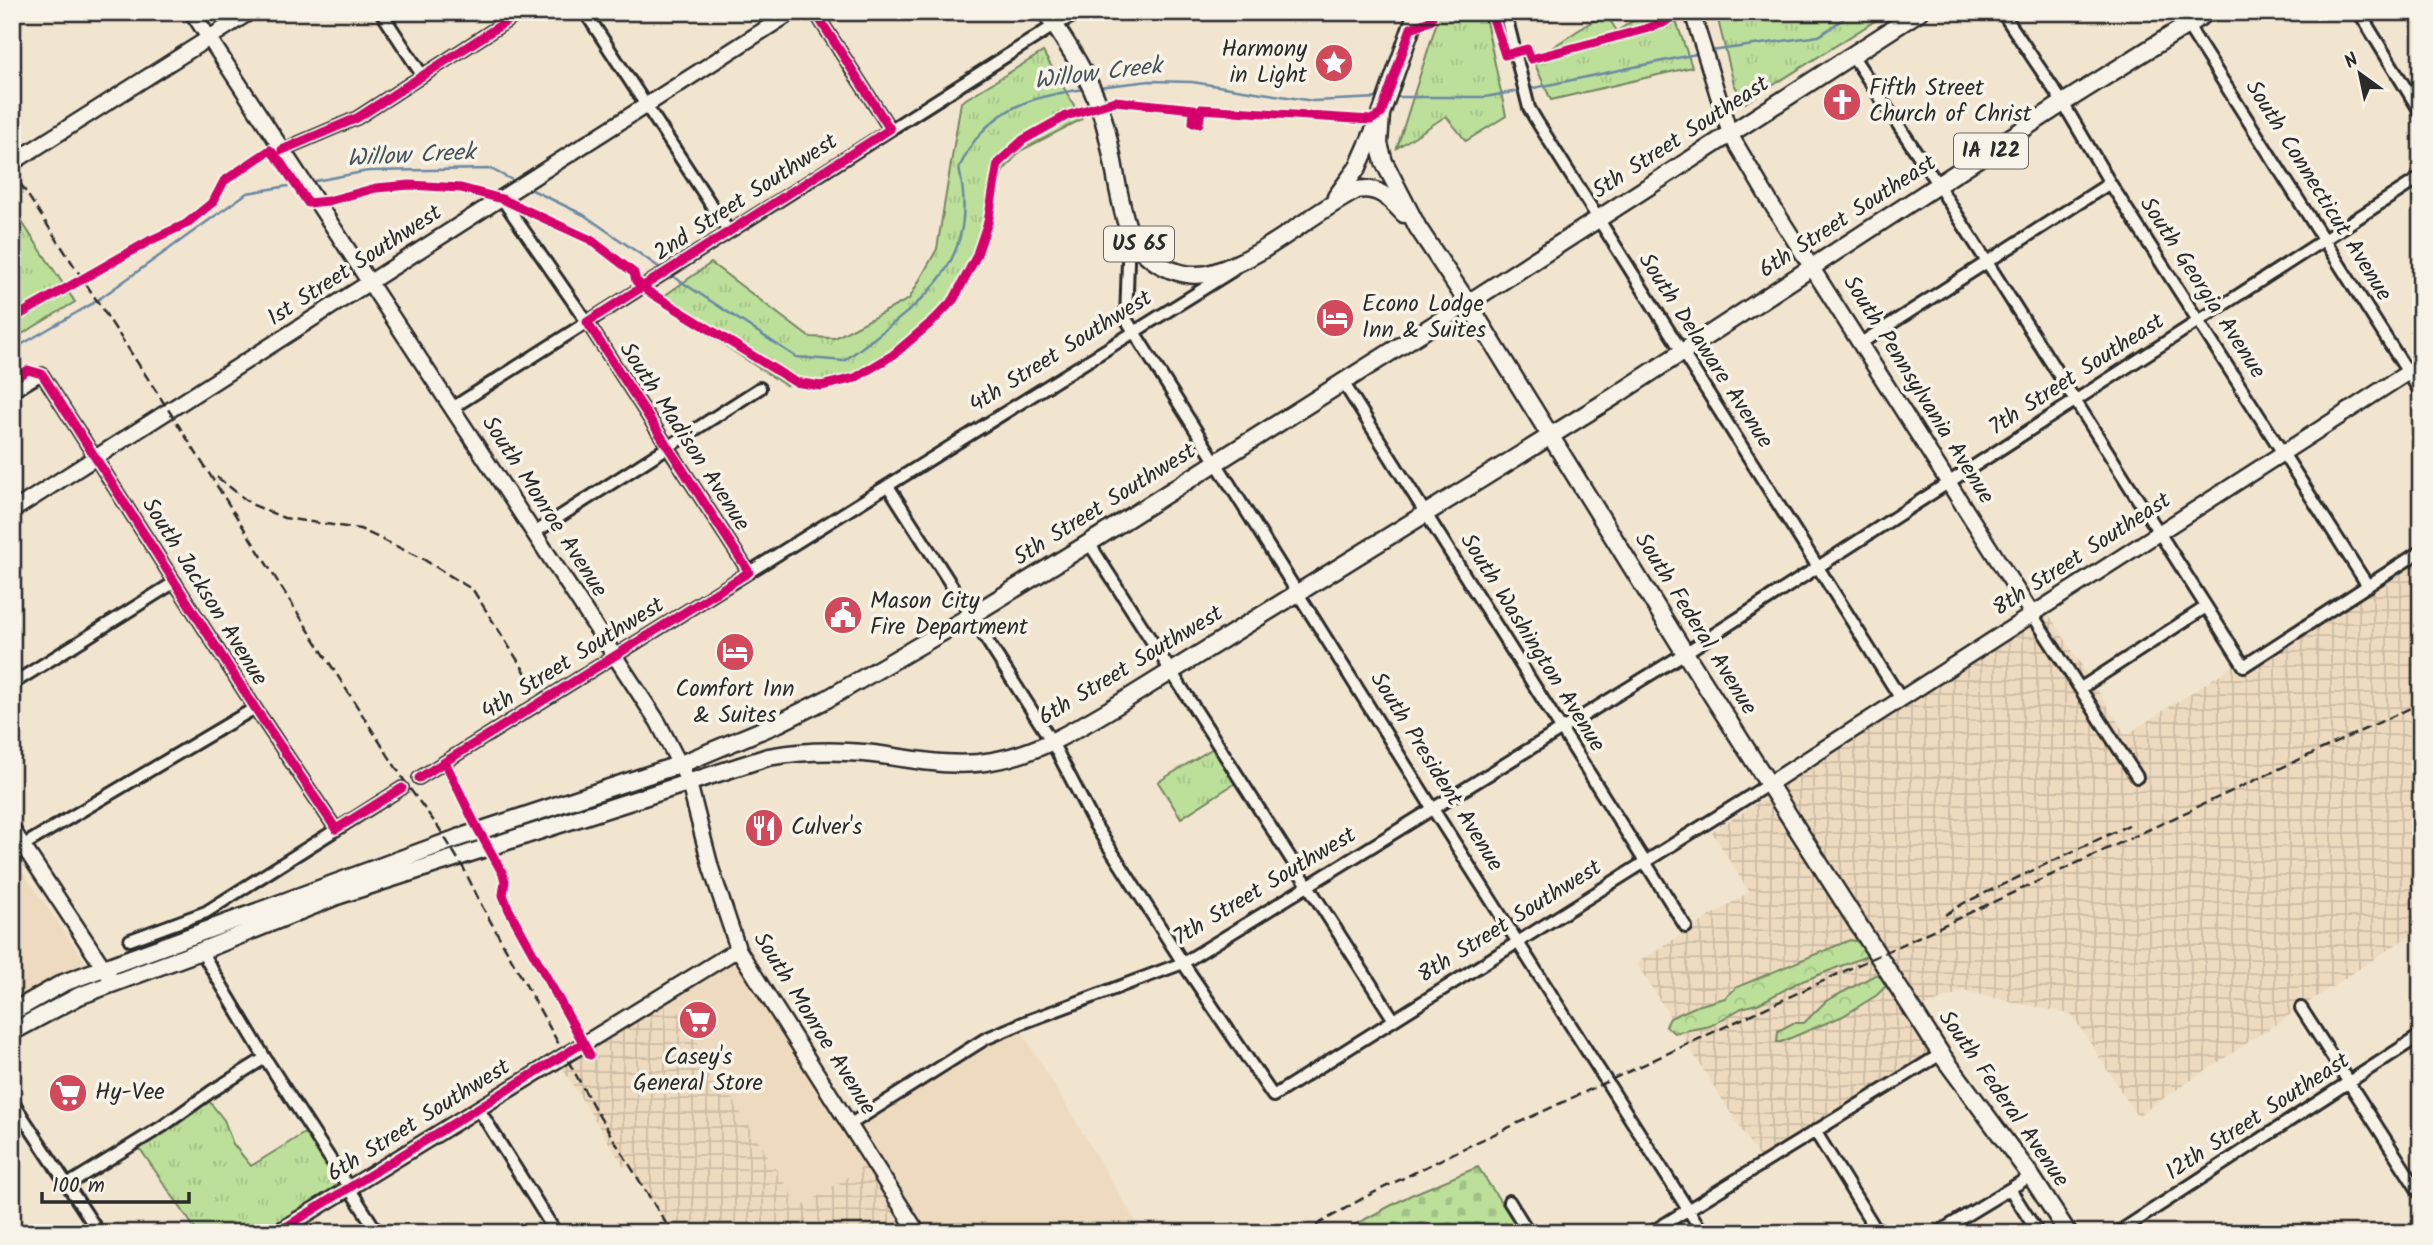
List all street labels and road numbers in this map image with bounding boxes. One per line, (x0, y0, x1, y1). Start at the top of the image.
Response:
street label: 5th Street Southeast (1585, 66, 1778, 209)
street label: South Connecticut Avenue (2235, 73, 2401, 309)
street label: 2nd Street Southwest (647, 124, 846, 271)
road number: IA 122 (1954, 134, 2028, 168)
street label: 6th Street Southeast (1752, 145, 1945, 288)
street label: South Georgia Avenue (2130, 190, 2274, 386)
street label: 1st Street Southwest (260, 195, 450, 336)
road number: US 65 (1104, 226, 1174, 262)
street label: South Delaware Avenue (1628, 246, 1782, 456)
street label: South Pennsylvania Avenue (1833, 269, 2003, 511)
street label: 4th Street Southwest (962, 280, 1161, 423)
street label: 7th Street Southeast (1982, 304, 2173, 445)
street label: South Madison Avenue (609, 335, 759, 539)
street label: South Monroe Avenue (472, 409, 616, 605)
street label: 5th Street Southwest (1006, 434, 1204, 576)
street label: 8th Street Southeast (1986, 483, 2179, 626)
street label: South Jackson Avenue (131, 491, 277, 693)
street label: South Federal Avenue (1624, 526, 1766, 722)
street label: South Washington Avenue (1450, 527, 1614, 759)
street label: 4th Street Southwest (474, 587, 673, 730)
street label: 6th Street Southwest (1032, 596, 1231, 736)
street label: South President Avenue (1360, 665, 1512, 879)
street label: 7th Street Southwest (1167, 817, 1364, 956)
street label: 8th Street Southwest (1411, 850, 1610, 993)
street label: South Monroe Avenue (743, 925, 885, 1123)
street label: South Federal Avenue (1928, 1003, 2078, 1195)
street label: 12th Street Southeast (2159, 1043, 2358, 1190)
street label: 6th Street Southwest (320, 1049, 519, 1192)

